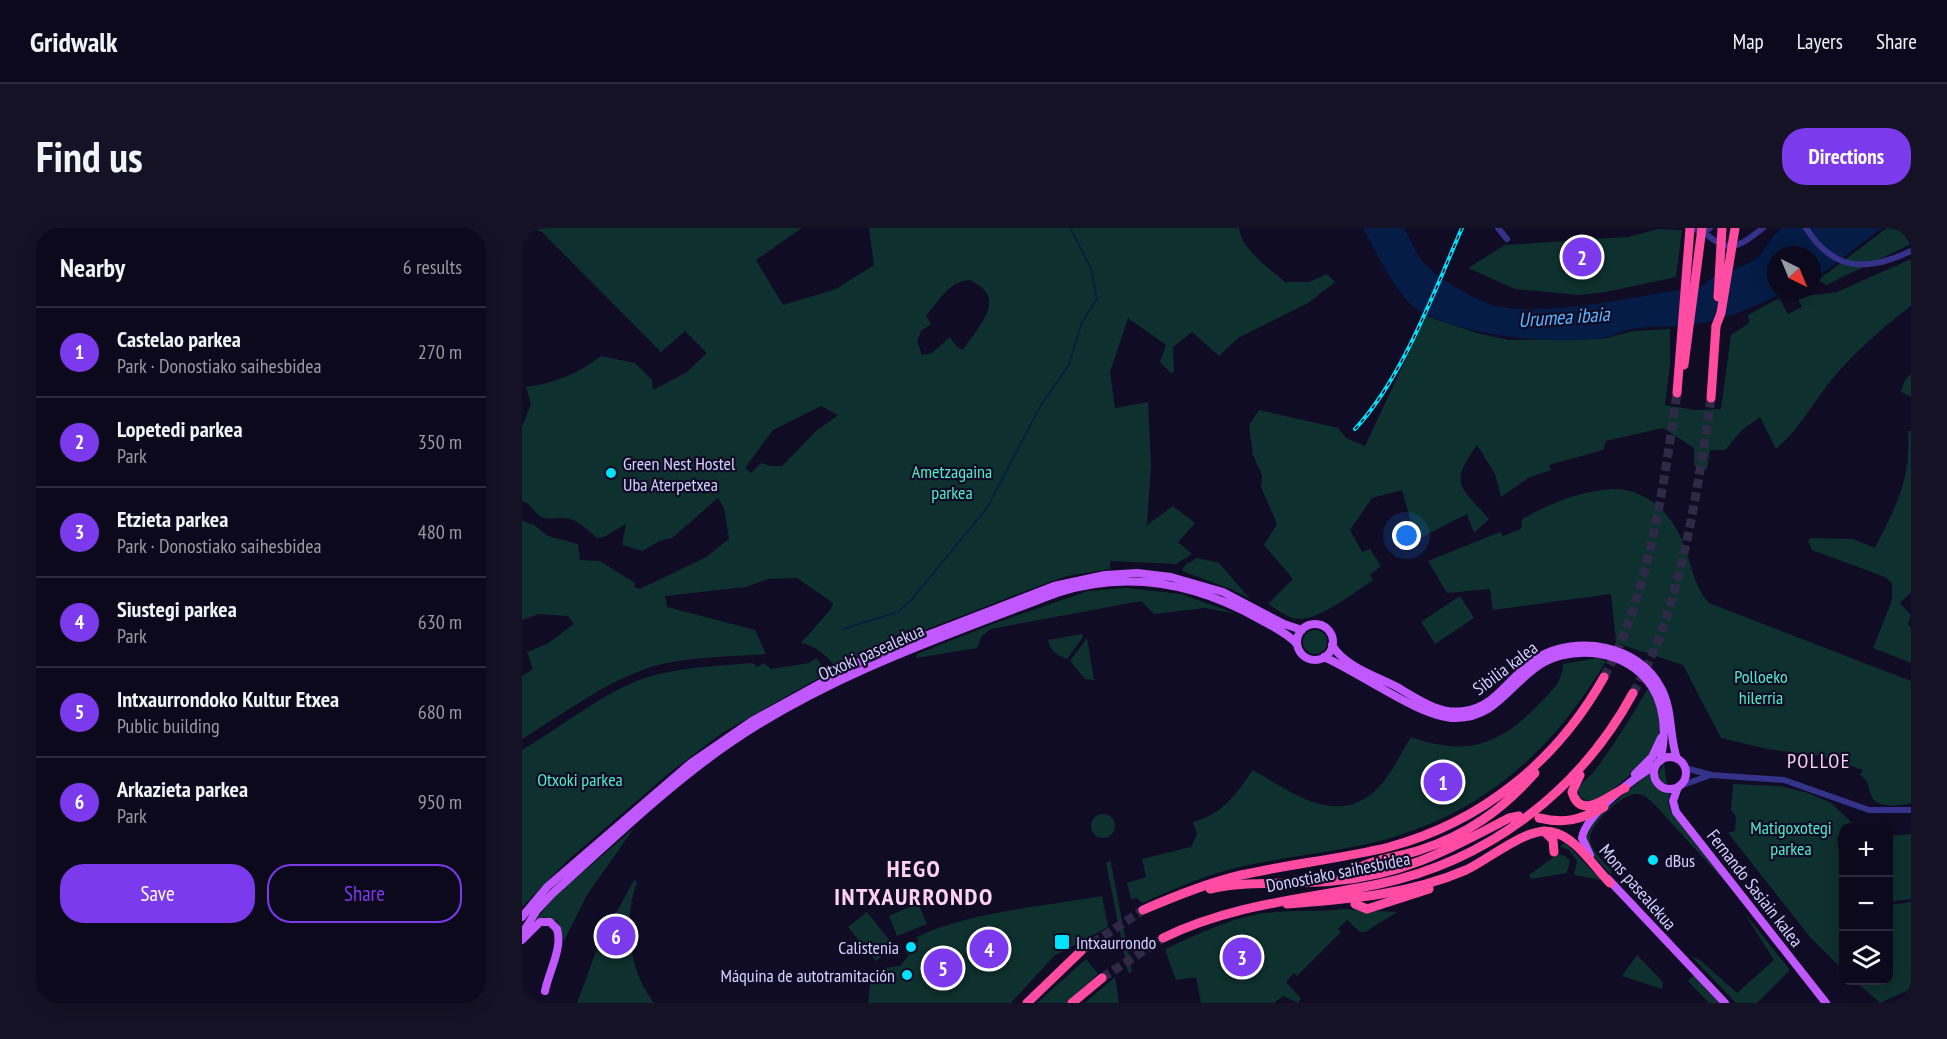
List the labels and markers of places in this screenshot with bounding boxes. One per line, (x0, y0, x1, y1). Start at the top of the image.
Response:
pin: 2 (1562, 234, 1602, 279)
place label: Green Nest Hostel Uba Aterpetxea (623, 452, 736, 496)
marker: Green Nest Hostel Uba Aterpetxea (604, 466, 618, 480)
pin: 1 (1424, 760, 1462, 804)
place label: dBus (1665, 849, 1695, 872)
marker: dBus (1646, 853, 1660, 867)
pin: 6 (596, 914, 635, 958)
pin: 4 (970, 926, 1008, 972)
place label: Intxaurrondo (1076, 931, 1157, 954)
marker: Intxaurrondo (1053, 933, 1071, 951)
pin: 3 (1222, 934, 1262, 980)
place label: Calistenia (838, 936, 899, 959)
marker: Calistenia (904, 940, 918, 954)
pin: 5 (924, 946, 962, 990)
place label: Máquina de autotramitación (720, 964, 895, 987)
marker: Máquina de autotramitación (900, 968, 914, 982)

